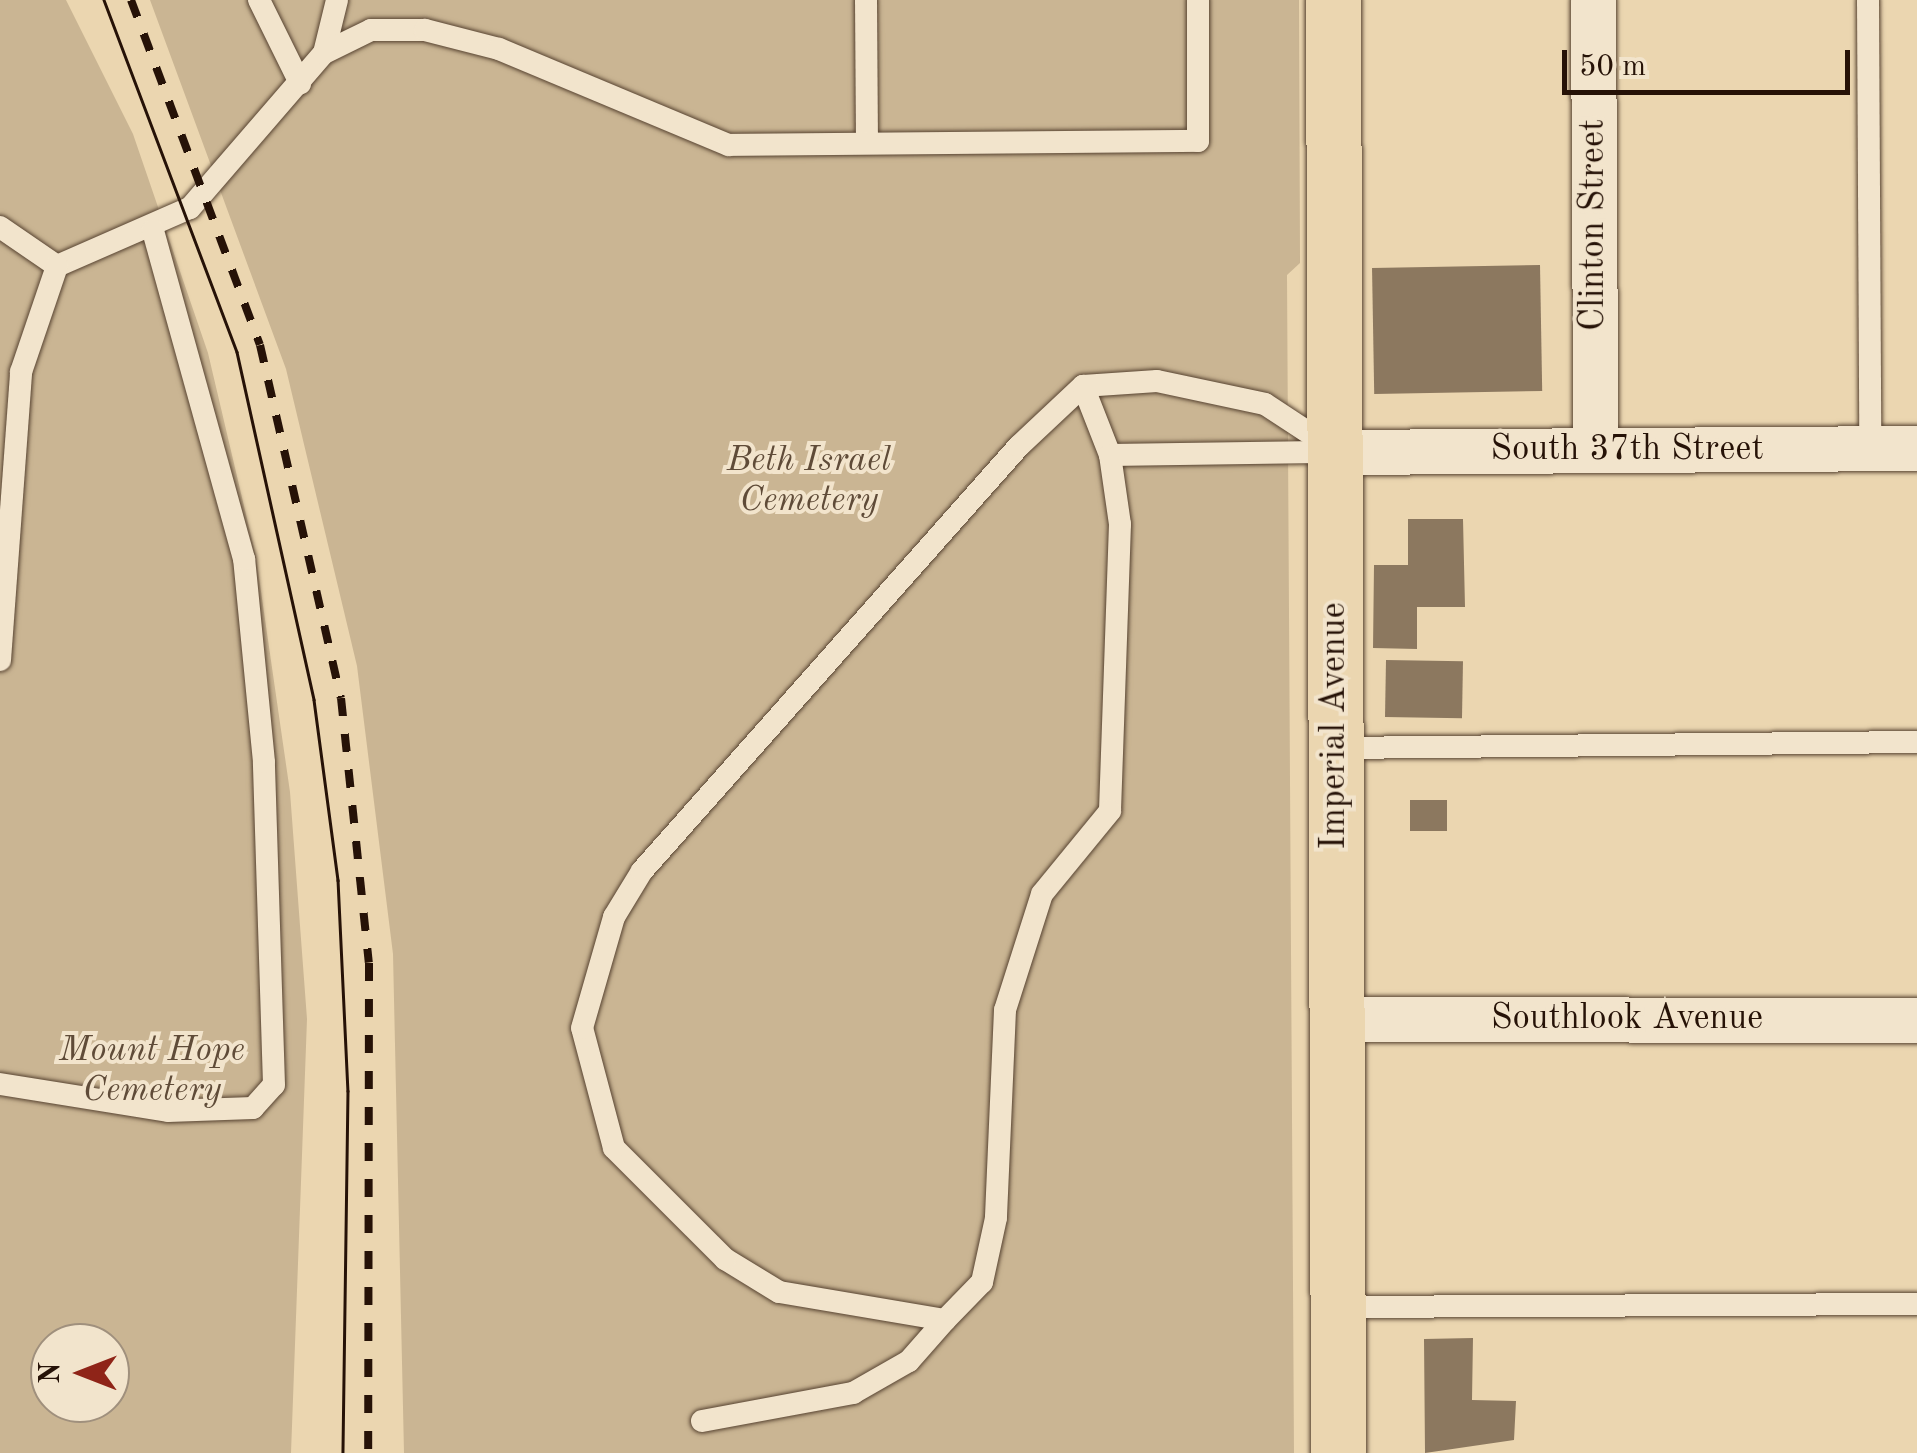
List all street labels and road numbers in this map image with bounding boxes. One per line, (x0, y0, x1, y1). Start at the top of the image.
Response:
street label: Clinton Street (1573, 119, 1615, 331)
street label: South 37th Street (1490, 429, 1764, 471)
street label: Imperial Avenue (1314, 602, 1356, 850)
street label: Southlook Avenue (1491, 998, 1763, 1040)

